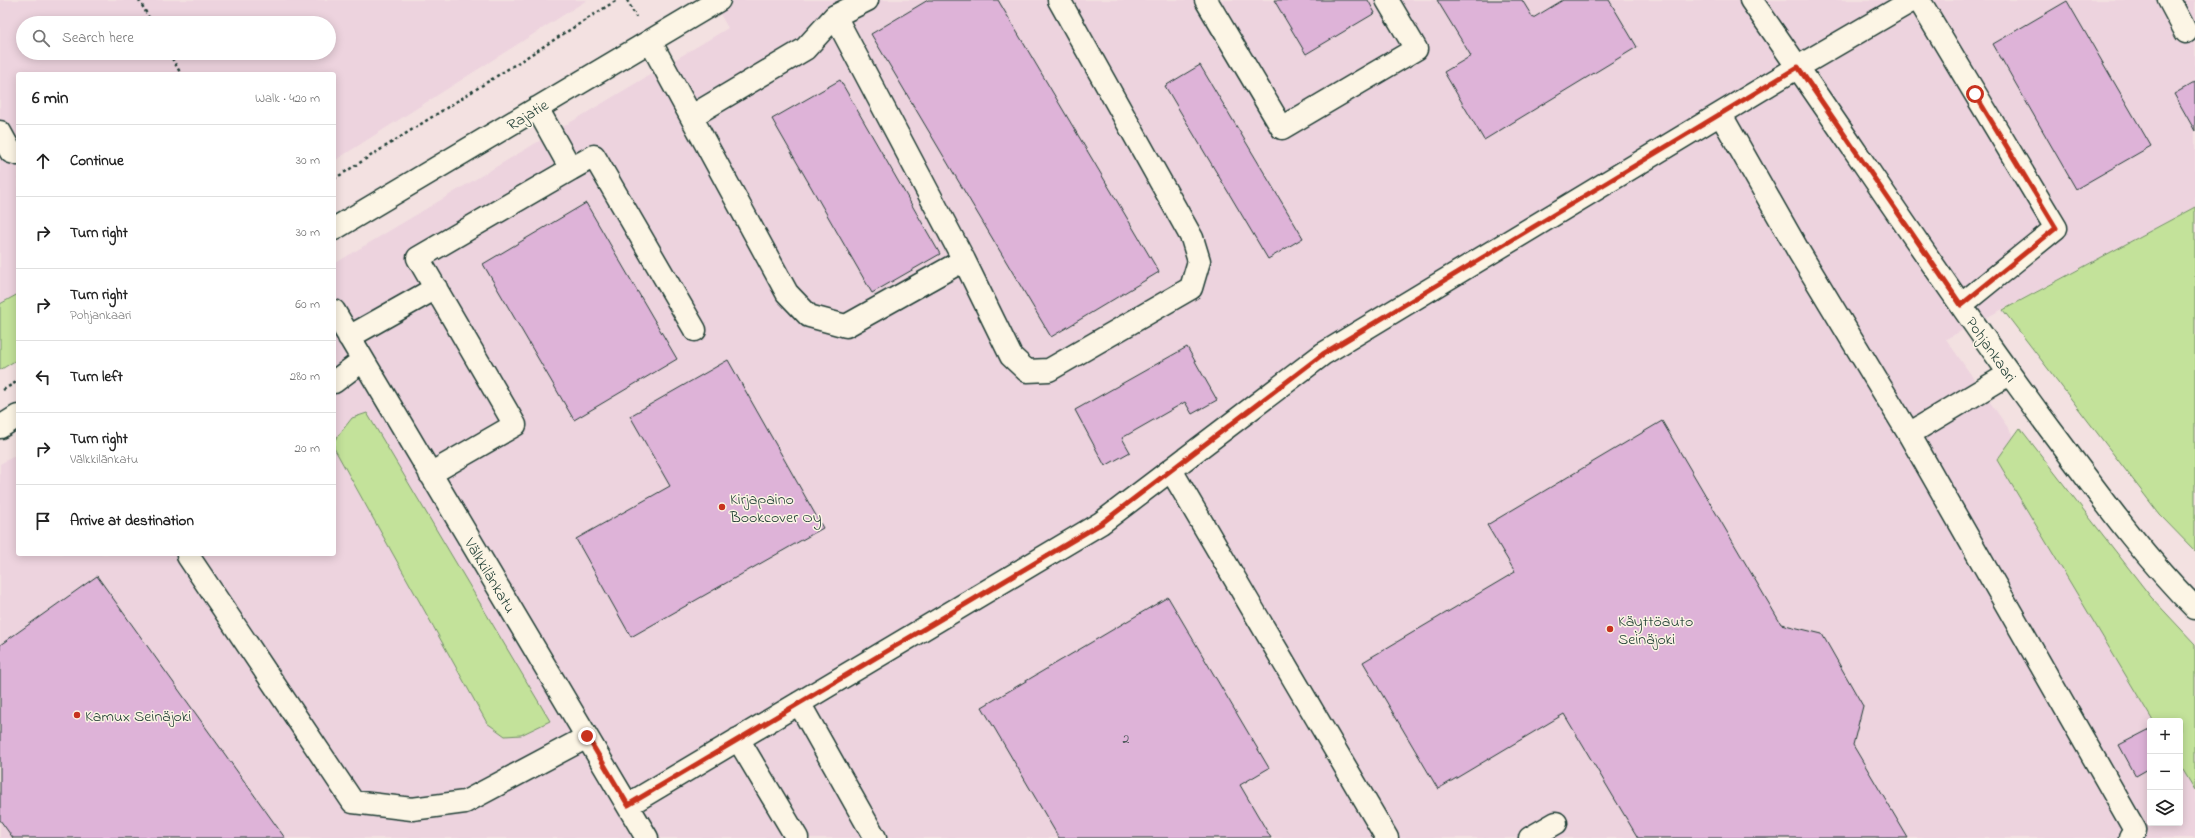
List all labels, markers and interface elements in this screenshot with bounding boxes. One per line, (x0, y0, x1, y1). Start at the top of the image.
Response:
search box (16, 16, 336, 60)
icon: search (30, 27, 52, 49)
text: Search here (62, 27, 134, 49)
route start (1966, 85, 1984, 103)
text: 6 min (32, 86, 68, 111)
text: Walk · 420 m (255, 89, 320, 108)
street label: Rajatie (503, 93, 554, 138)
icon: ahead (32, 150, 54, 172)
text: Continue (70, 150, 124, 172)
text: 30 m (296, 151, 320, 170)
icon: right (32, 222, 54, 244)
text: Turn right (70, 222, 128, 244)
text: 30 m (296, 223, 320, 242)
text: Turn right (70, 284, 128, 306)
icon: right (32, 294, 54, 316)
text: 60 m (295, 295, 320, 314)
text: Pohjankaari (70, 306, 131, 325)
street label: Pohjankaari (1959, 312, 2022, 388)
icon: left (32, 366, 54, 388)
text: Turn left (70, 366, 123, 388)
text: 280 m (290, 367, 320, 386)
text: Turn right (70, 428, 128, 450)
icon: right (32, 438, 54, 460)
text: 20 m (295, 439, 320, 458)
text: Välkkilänkatu (70, 450, 138, 469)
place label: Kirjapaino Bookcover Oy (729, 488, 822, 530)
marker: Kirjapaino Bookcover Oy (717, 502, 727, 512)
icon: arrive (32, 510, 54, 532)
text: Arrive at destination (70, 510, 194, 532)
street label: Välkkilänkatu (457, 533, 521, 618)
place label: Käyttöauto Seinäjoki (1618, 610, 1693, 652)
marker: Käyttöauto Seinäjoki (1605, 624, 1615, 634)
place label: Kamux Seinäjoki (85, 705, 191, 729)
marker: Kamux Seinäjoki (72, 710, 82, 720)
map controls (2147, 718, 2183, 826)
button: + (2147, 718, 2183, 754)
route end (578, 727, 596, 745)
house number: 2 (1123, 729, 1130, 750)
button: − (2147, 754, 2183, 790)
button: layers (2147, 790, 2183, 826)

